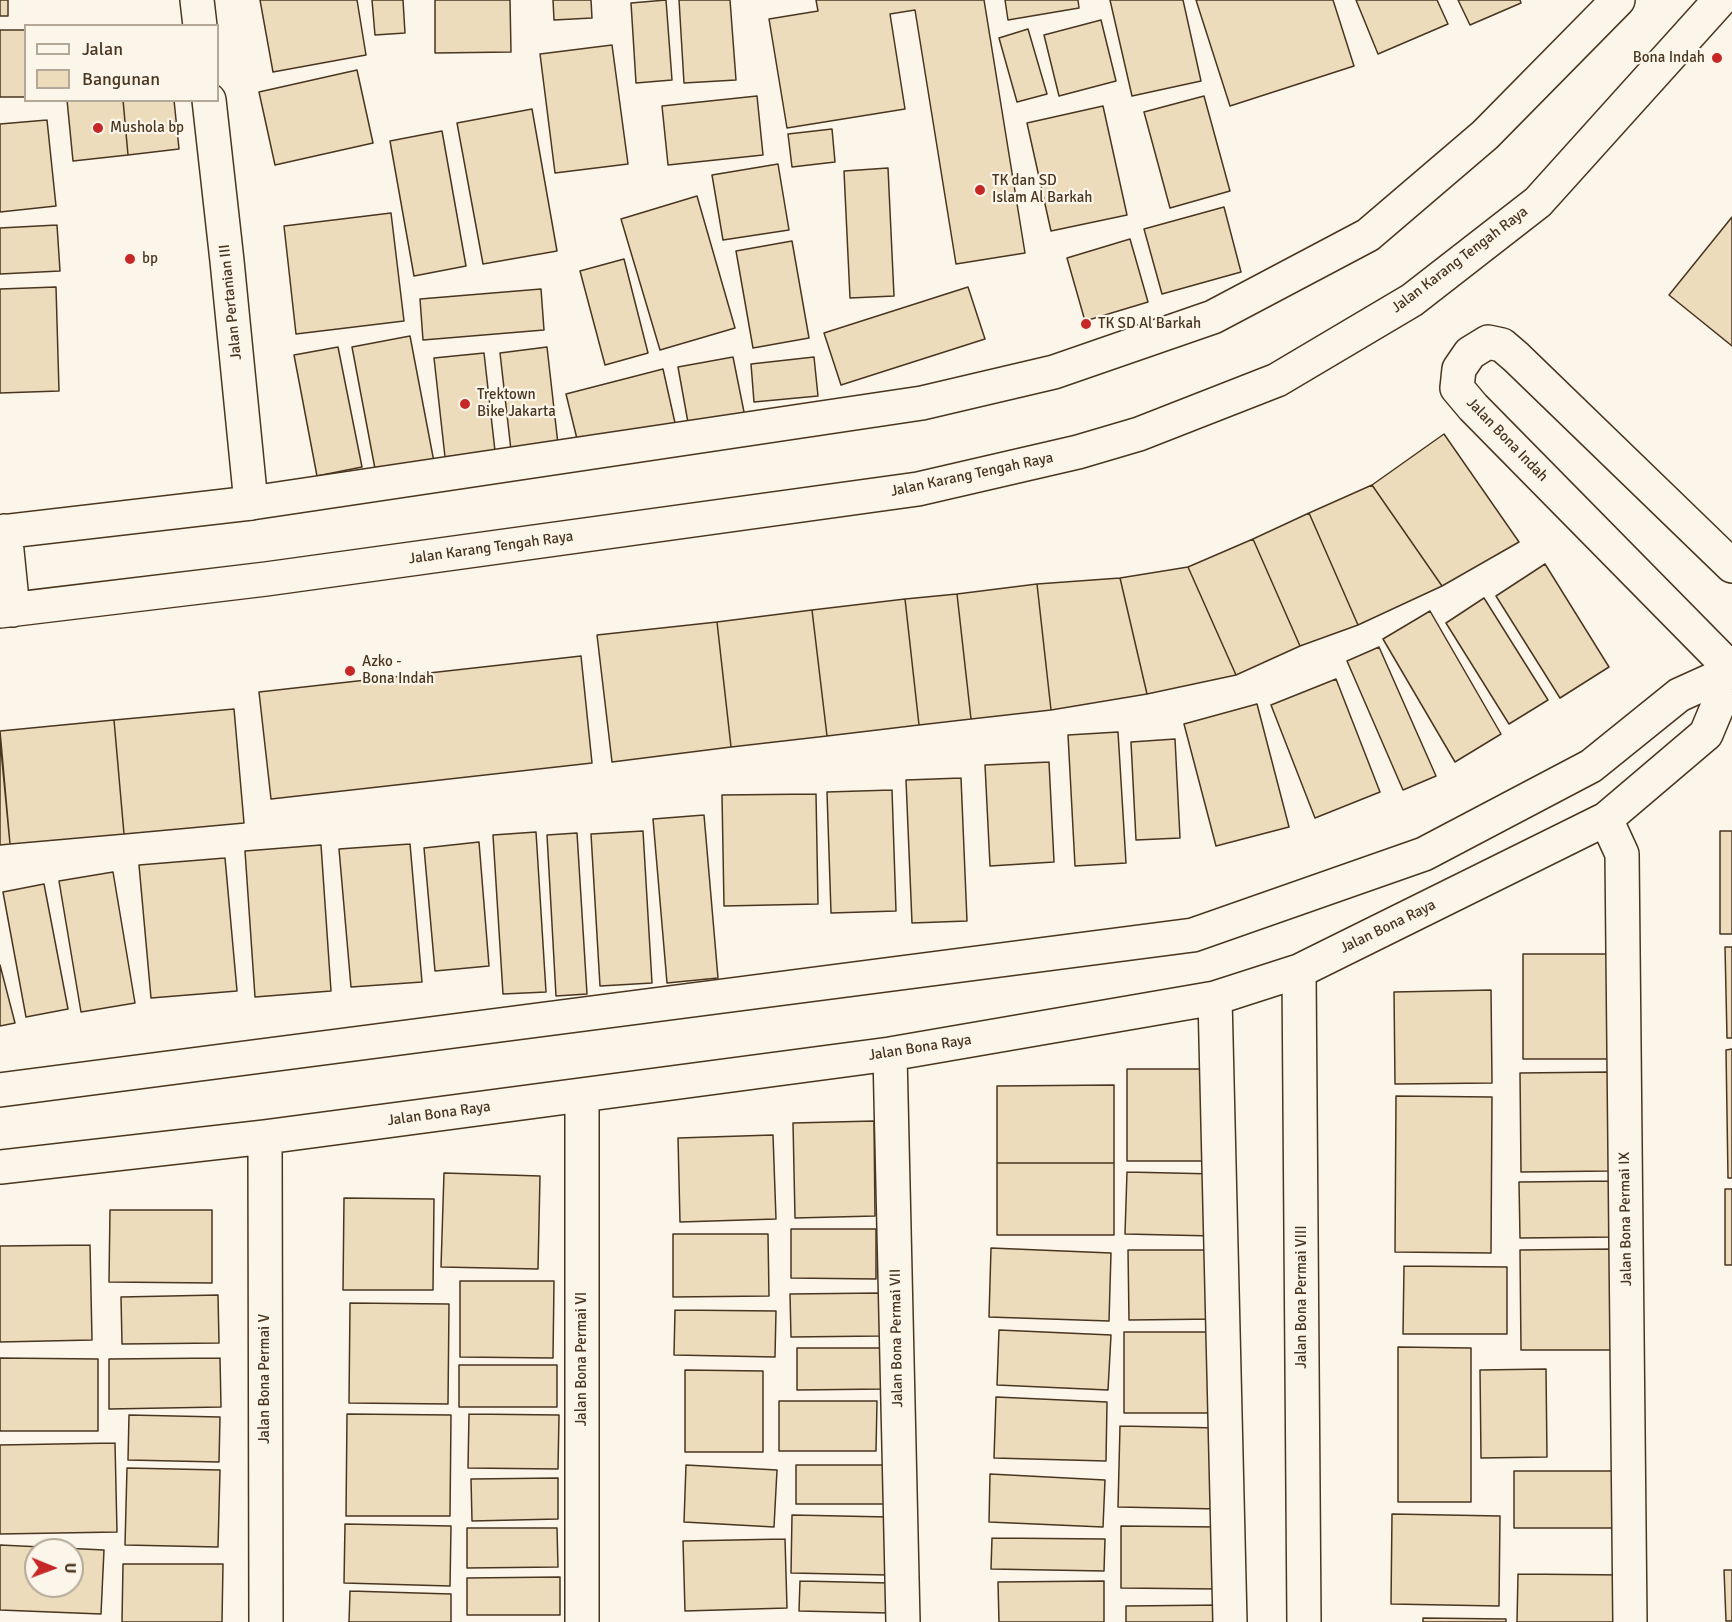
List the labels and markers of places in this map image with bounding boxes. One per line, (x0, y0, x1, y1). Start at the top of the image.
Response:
place label: Bona Indah (1633, 49, 1705, 67)
marker: Bona Indah (1710, 51, 1724, 65)
place label: Mushola bp (110, 119, 184, 137)
marker: Mushola bp (91, 121, 105, 135)
place label: TK dan SD Islam Al Barkah (992, 172, 1092, 207)
marker: TK dan SD Islam Al Barkah (973, 183, 987, 197)
place label: bp (142, 250, 158, 268)
marker: bp (123, 252, 137, 266)
place label: TK SD Al Barkah (1098, 315, 1201, 333)
marker: TK SD Al Barkah (1079, 317, 1093, 331)
place label: Trektown Bike Jakarta (477, 386, 556, 421)
marker: Trektown Bike Jakarta (458, 397, 472, 411)
place label: Azko - Bona Indah (362, 653, 434, 688)
marker: Azko - Bona Indah (343, 664, 357, 678)

